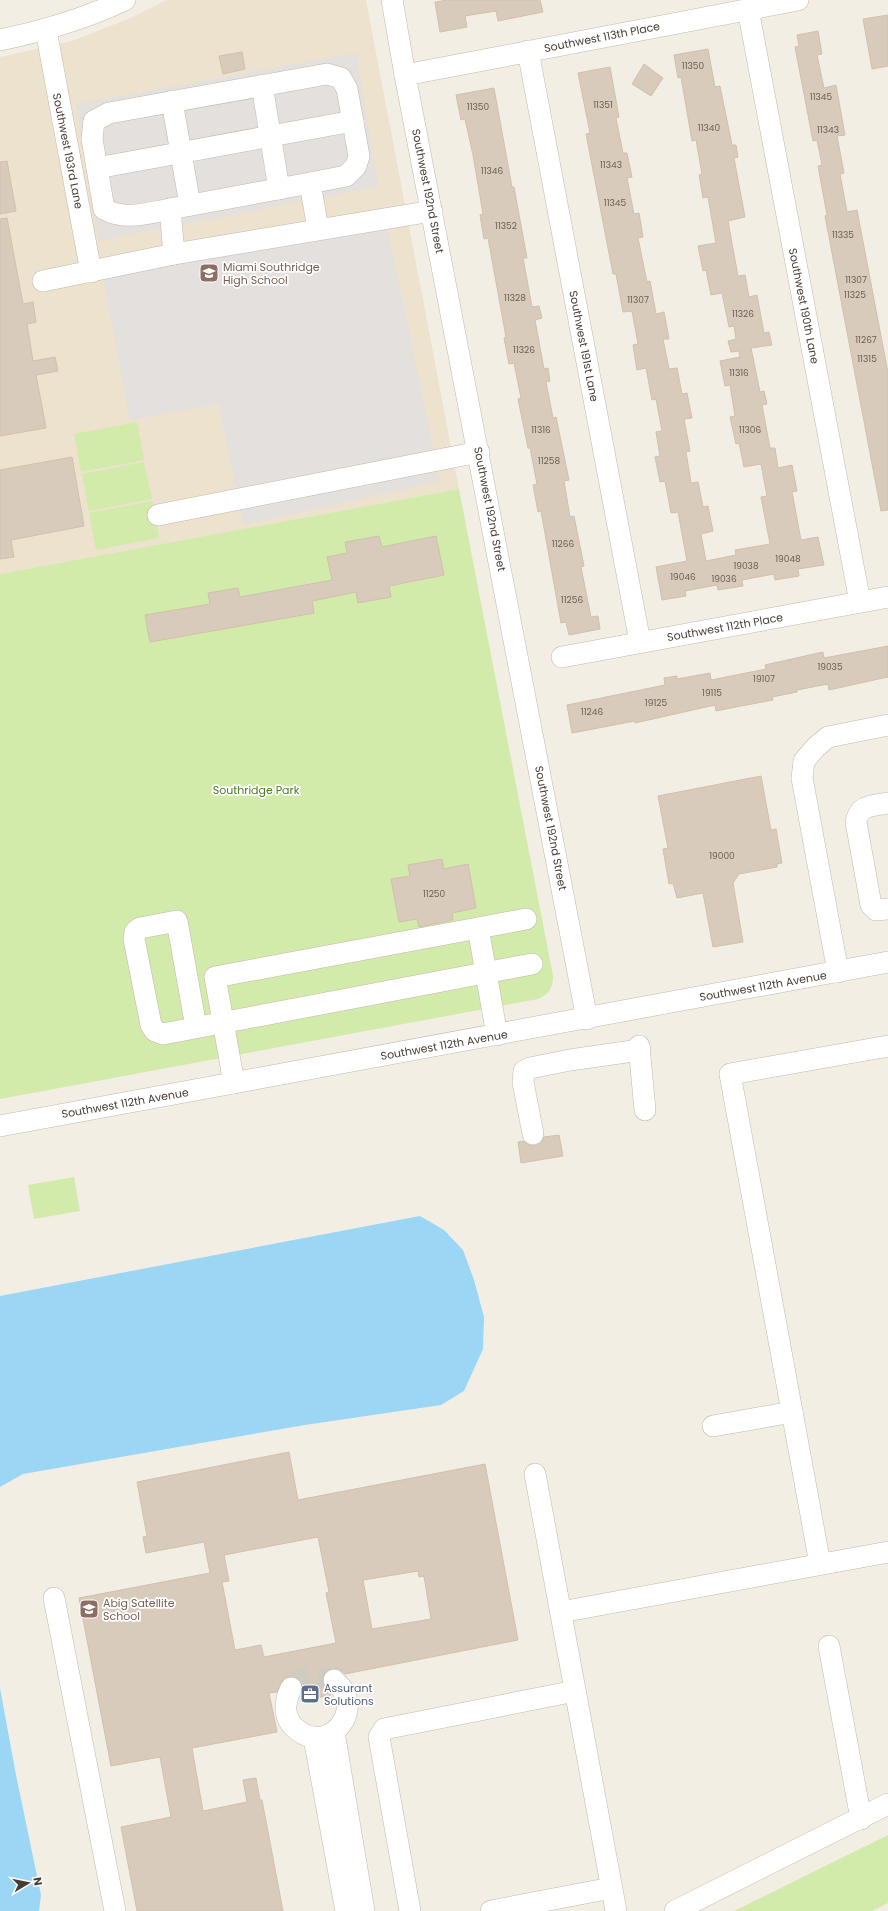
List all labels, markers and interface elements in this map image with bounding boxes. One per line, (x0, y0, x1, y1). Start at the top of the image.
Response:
street label: Southwest 113th Place (543, 18, 661, 56)
house number: 11350 (682, 60, 705, 72)
house number: 11345 (810, 91, 833, 103)
street label: Southwest 193rd Lane (49, 92, 87, 210)
house number: 11351 (593, 99, 613, 111)
house number: 11350 (467, 101, 490, 113)
house number: 11340 (698, 122, 721, 134)
house number: 11343 (817, 124, 839, 136)
street label: Southwest 192nd Street (408, 127, 448, 255)
house number: 11343 (600, 159, 622, 171)
house number: 11346 (481, 165, 504, 177)
house number: 11345 (604, 197, 627, 209)
house number: 11352 (495, 220, 517, 232)
house number: 11335 (832, 229, 854, 241)
street label: Southwest 190th Lane (785, 247, 823, 365)
place label: Miami Southridge High School (223, 259, 320, 288)
school or university icon: Miami Southridge High School (198, 262, 220, 284)
house number: 11307 (845, 274, 867, 286)
street label: Southwest 191st Lane (565, 289, 603, 403)
house number: 11325 (844, 289, 866, 301)
house number: 11328 (504, 292, 526, 304)
house number: 11307 (627, 294, 649, 306)
house number: 11326 (732, 308, 754, 320)
house number: 11267 (855, 334, 877, 346)
house number: 11326 (513, 344, 535, 356)
house number: 11315 (857, 353, 877, 365)
house number: 11316 (729, 367, 749, 379)
house number: 11316 (531, 424, 551, 436)
house number: 11306 (739, 424, 761, 436)
street label: Southwest 192nd Street (470, 445, 510, 573)
house number: 11258 (538, 455, 560, 467)
house number: 11266 (552, 538, 574, 550)
house number: 19048 (775, 553, 801, 565)
house number: 19038 (733, 560, 759, 572)
house number: 19046 (670, 571, 696, 583)
house number: 19036 (711, 573, 737, 585)
house number: 11256 (561, 594, 583, 606)
street label: Southwest 112th Place (666, 609, 784, 645)
house number: 19035 (817, 661, 843, 673)
house number: 19107 (753, 673, 775, 685)
house number: 19115 (702, 687, 722, 699)
house number: 19125 (645, 697, 667, 709)
house number: 11246 (581, 706, 603, 718)
street label: Southwest 192nd Street (531, 764, 571, 892)
park label: Southridge Park (213, 782, 300, 798)
house number: 19000 (709, 850, 735, 862)
house number: 11250 (423, 888, 445, 900)
street label: Southwest 112th Avenue (698, 967, 828, 1005)
street label: Southwest 112th Avenue (379, 1026, 509, 1064)
street label: Southwest 112th Avenue (60, 1084, 190, 1122)
place label: Abig Satellite School (103, 1595, 175, 1624)
school or university icon: Abig Satellite School (78, 1598, 100, 1620)
place label: Assurant Solutions (324, 1680, 374, 1709)
office icon: Assurant Solutions (299, 1683, 321, 1705)
north arrow (8, 1863, 48, 1903)
text: N (29, 1876, 46, 1887)

